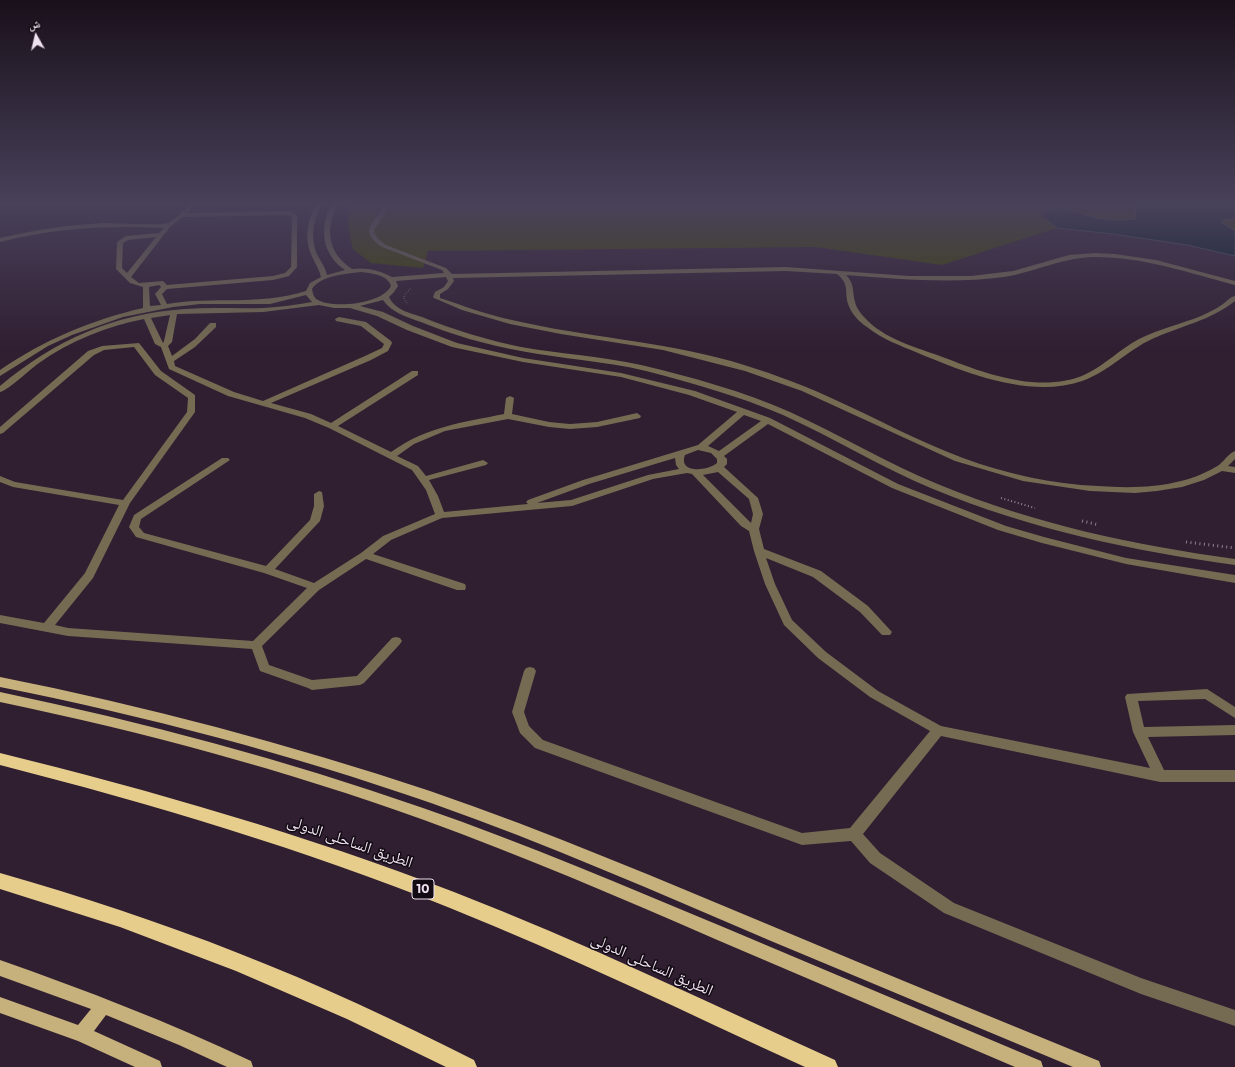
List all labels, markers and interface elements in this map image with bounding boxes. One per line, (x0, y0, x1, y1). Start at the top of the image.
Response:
north arrow (16, 16, 56, 56)
text: ش (28, 16, 41, 32)
street label: الطريق الساحلى الدولى (285, 812, 415, 872)
road number: 10 (412, 879, 434, 899)
street label: الطريق الساحلى الدولى (588, 929, 716, 1001)

